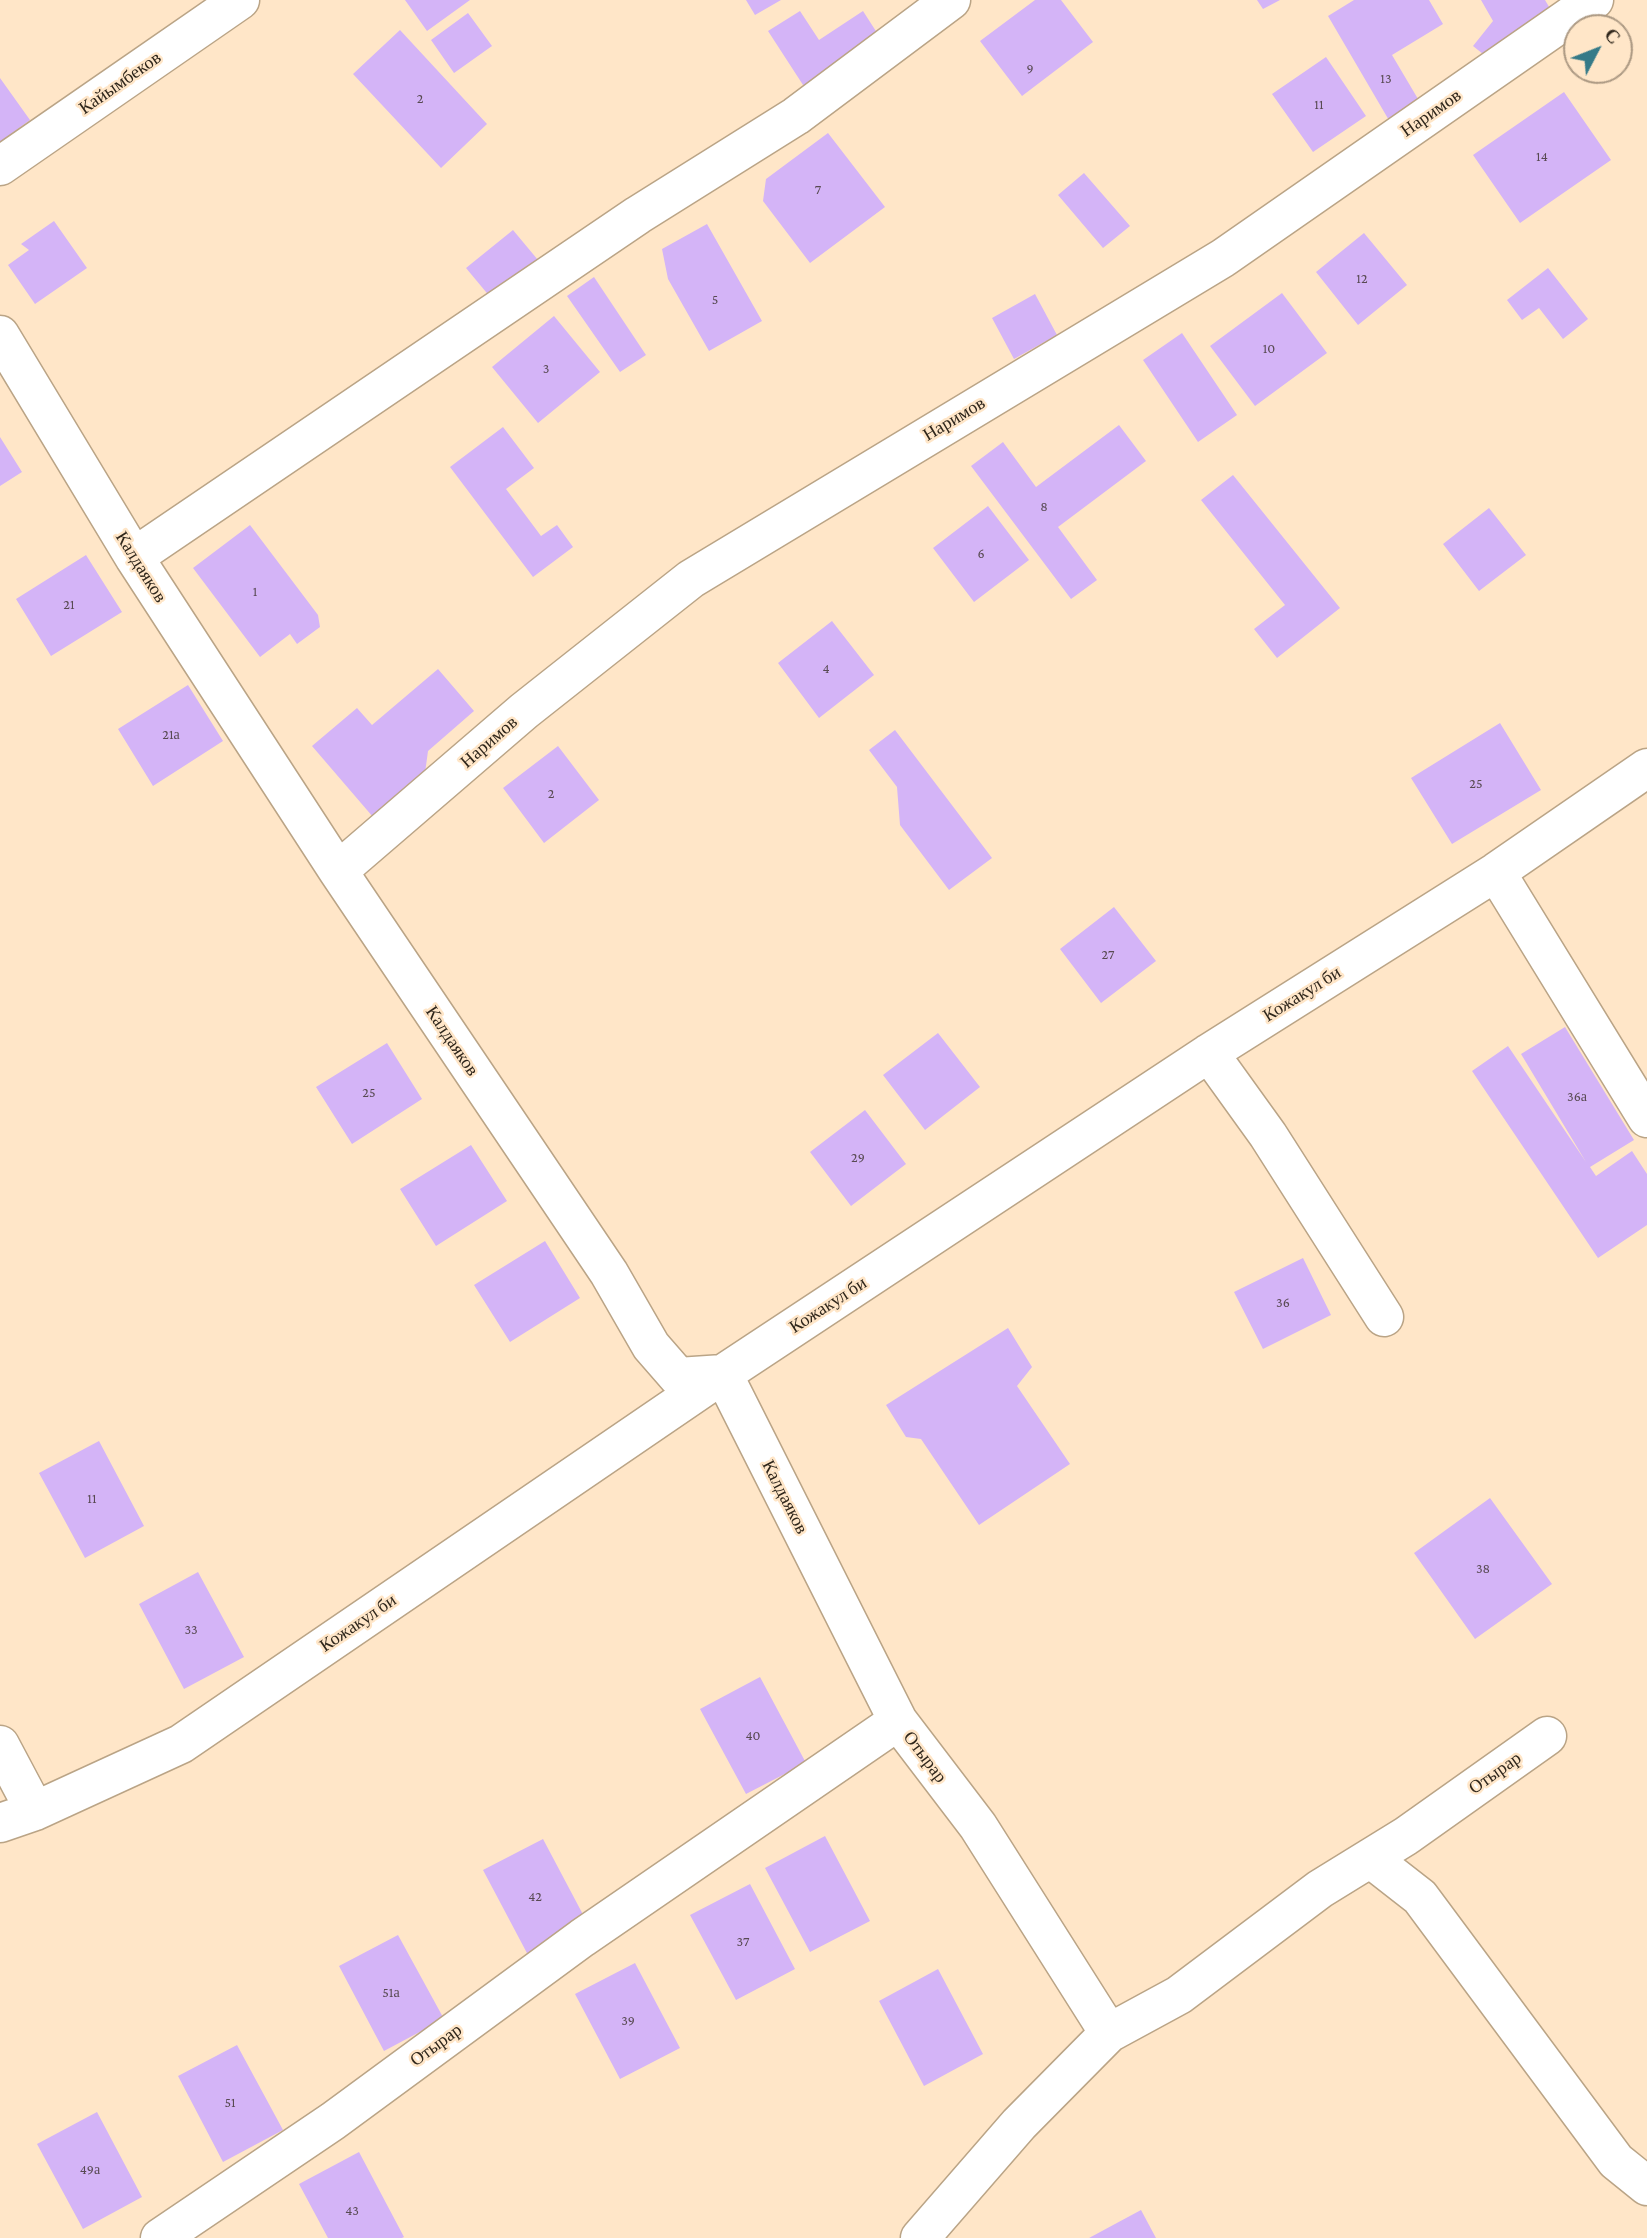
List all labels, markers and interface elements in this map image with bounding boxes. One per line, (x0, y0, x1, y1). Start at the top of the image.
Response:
north arrow (1563, 14, 1633, 84)
text: С (1600, 24, 1625, 48)
street label: Кайымбеков (75, 47, 165, 119)
house number: 9 (1026, 61, 1034, 77)
house number: 13 (1380, 71, 1392, 87)
street label: Наримов (1397, 85, 1465, 141)
house number: 2 (417, 91, 423, 107)
house number: 11 (1314, 97, 1324, 113)
house number: 14 (1536, 149, 1548, 165)
house number: 7 (815, 182, 821, 198)
house number: 12 (1356, 271, 1368, 287)
house number: 5 (712, 292, 718, 308)
house number: 10 (1263, 341, 1275, 357)
house number: 3 (543, 361, 549, 377)
street label: Наримов (919, 392, 989, 446)
house number: 8 (1040, 499, 1048, 515)
street label: Калдаяков (111, 528, 171, 606)
house number: 6 (977, 546, 985, 562)
house number: 1 (253, 584, 257, 600)
house number: 21 (63, 597, 75, 613)
house number: 4 (822, 661, 830, 677)
street label: Наримов (456, 711, 522, 773)
house number: 21а (162, 727, 180, 743)
house number: 25 (1469, 776, 1483, 792)
house number: 2 (548, 786, 554, 802)
house number: 27 (1102, 947, 1114, 963)
street label: Кожакул би (1259, 962, 1345, 1026)
street label: Калдаяков (421, 1002, 483, 1080)
house number: 25 (362, 1085, 376, 1101)
house number: 36а (1567, 1089, 1587, 1105)
house number: 29 (851, 1150, 865, 1166)
street label: Кожакул би (785, 1272, 871, 1338)
house number: 36 (1276, 1295, 1290, 1311)
street label: Калдаяков (757, 1457, 813, 1537)
house number: 11 (87, 1491, 97, 1507)
house number: 38 (1476, 1561, 1490, 1577)
street label: Кожакул би (316, 1589, 400, 1657)
house number: 33 (184, 1622, 198, 1638)
street label: Отырар (899, 1727, 951, 1787)
house number: 40 (745, 1728, 761, 1744)
street label: Отырар (1465, 1747, 1525, 1799)
house number: 42 (528, 1889, 542, 1905)
house number: 37 (737, 1934, 749, 1950)
house number: 51а (382, 1985, 400, 2001)
house number: 39 (621, 2013, 635, 2029)
street label: Отырар (406, 2019, 466, 2071)
house number: 51 (224, 2095, 236, 2111)
house number: 49а (80, 2162, 100, 2178)
house number: 43 (345, 2203, 359, 2219)

